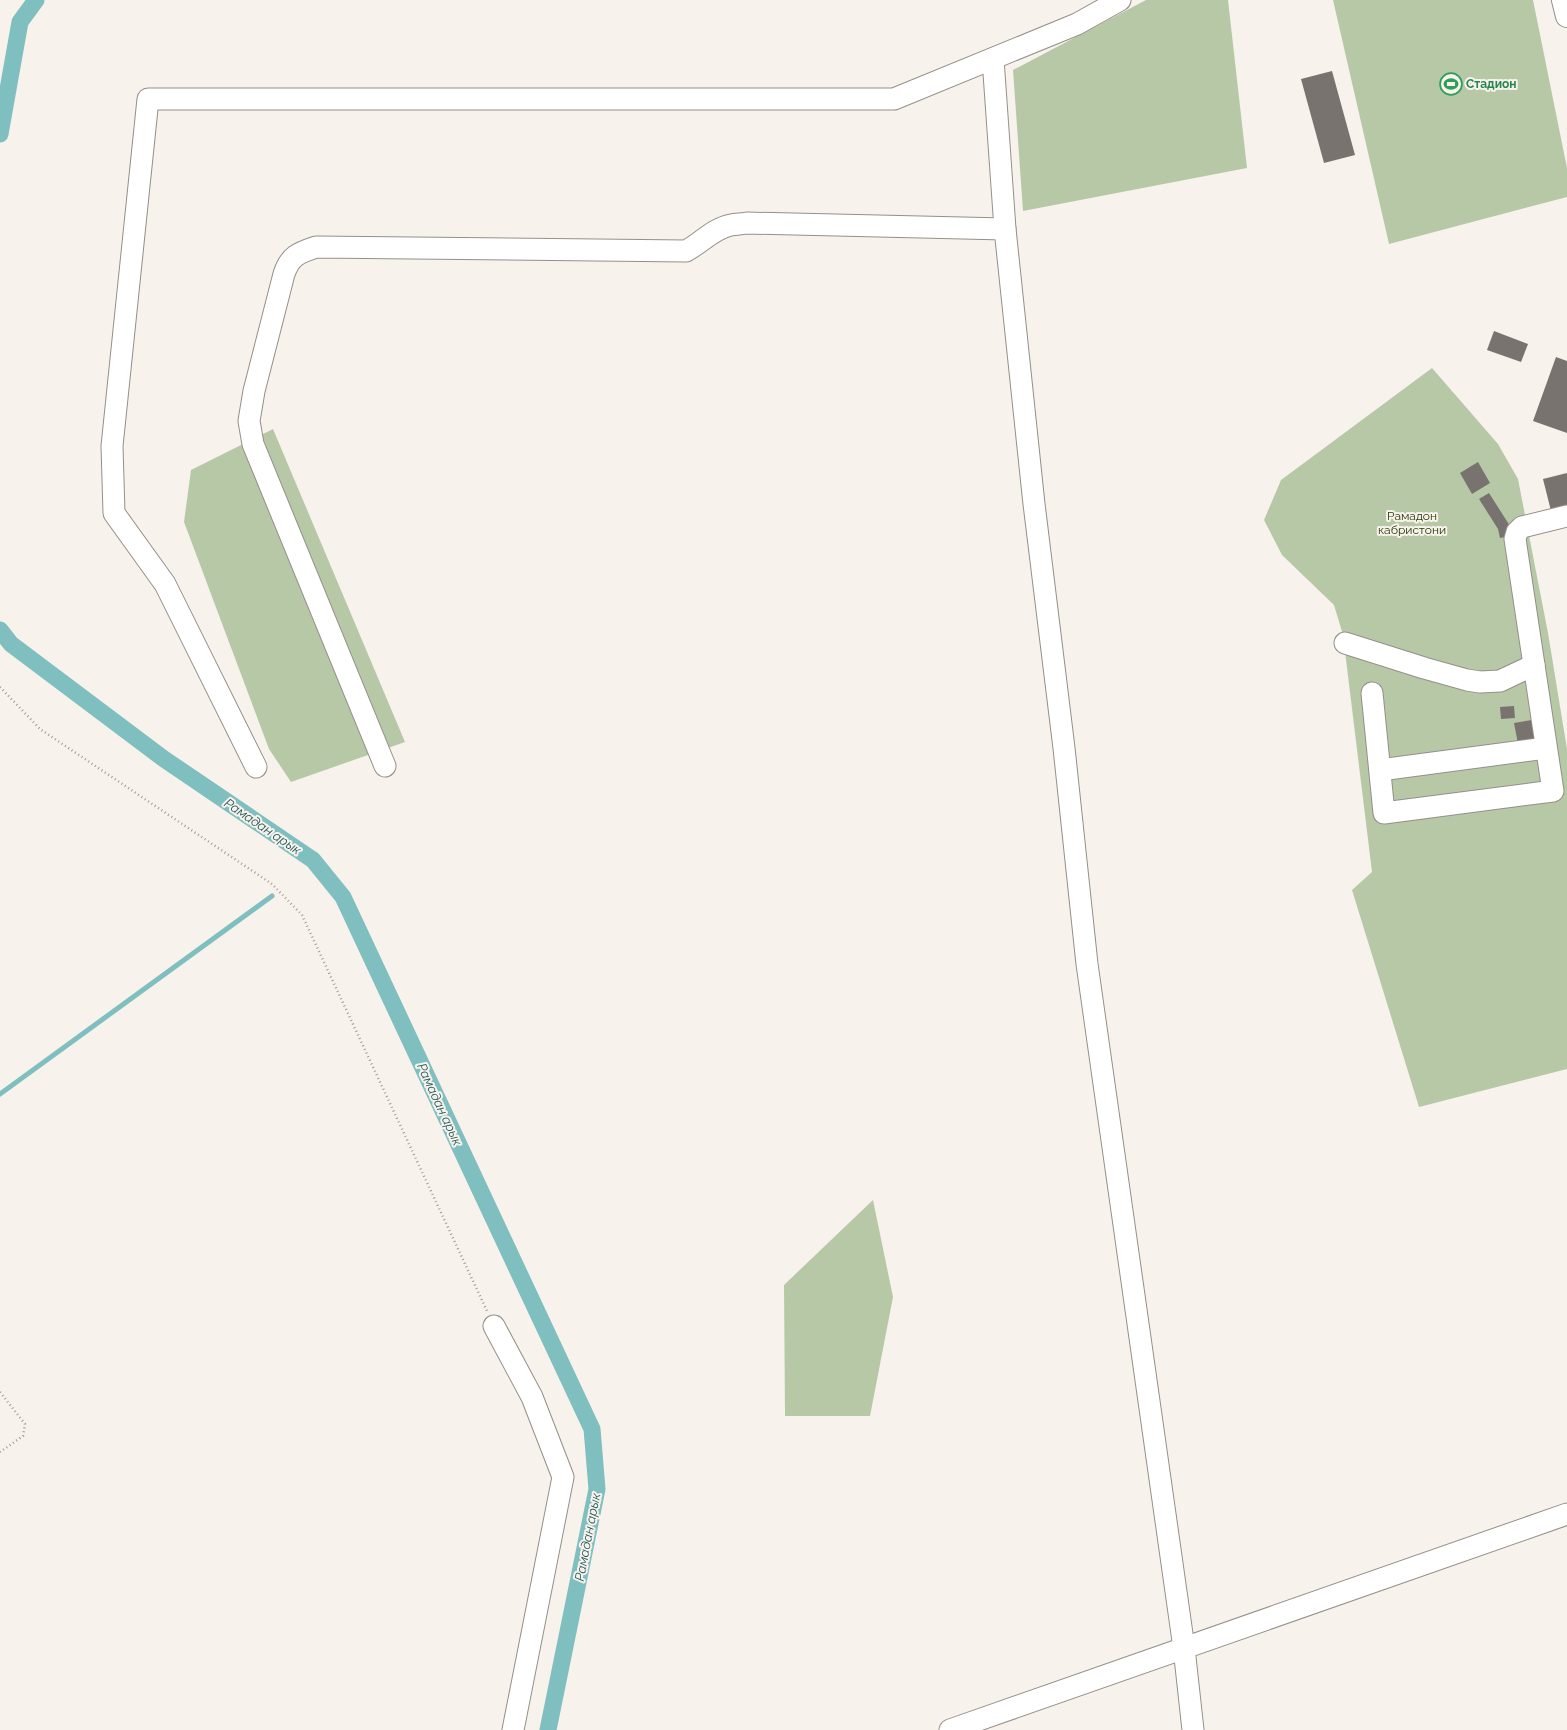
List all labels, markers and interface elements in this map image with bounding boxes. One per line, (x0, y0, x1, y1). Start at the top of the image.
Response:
sports icon: Стадион (1438, 71, 1464, 97)
place label: Стадион (1466, 77, 1517, 91)
park label: Рамадон кабристони (1378, 509, 1446, 537)
water label: Рамадан арык (222, 795, 304, 858)
water label: Рамадан арык (414, 1061, 465, 1148)
water label: Рамадан арык (572, 1491, 603, 1582)

